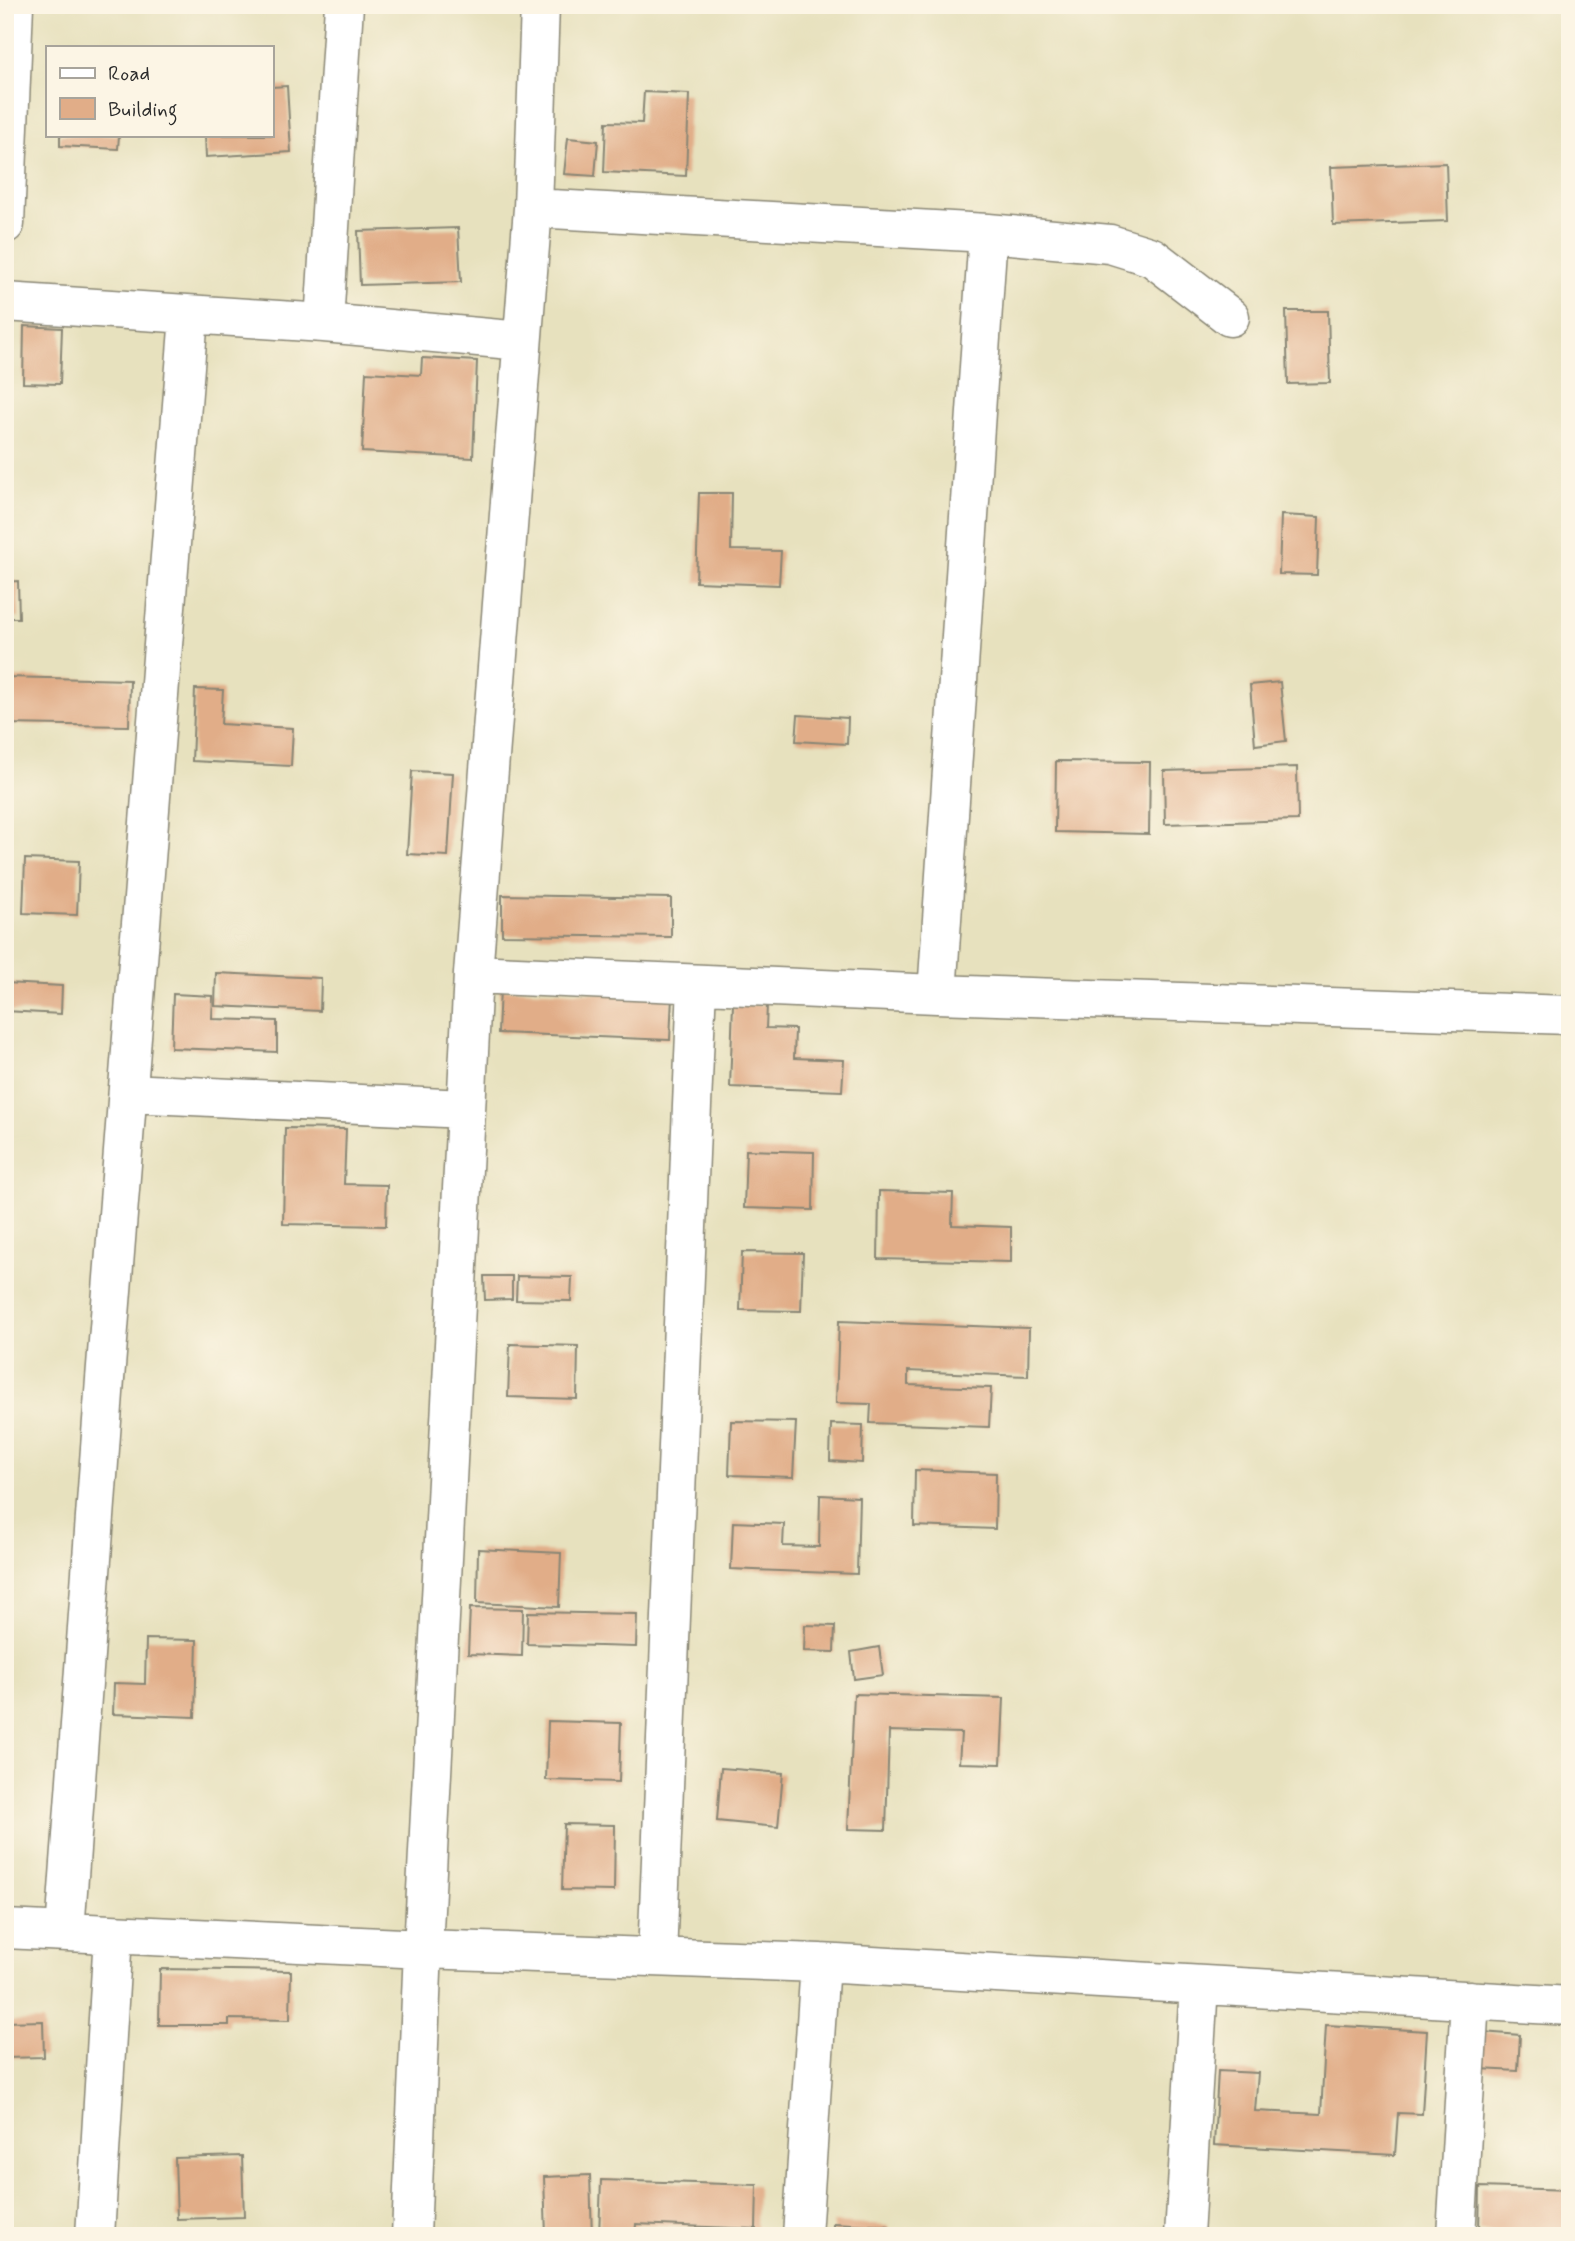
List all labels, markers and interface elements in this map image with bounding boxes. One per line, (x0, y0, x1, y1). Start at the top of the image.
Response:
legend (46, 46, 273, 136)
text: Road (108, 60, 150, 88)
text: Building (108, 96, 178, 126)

